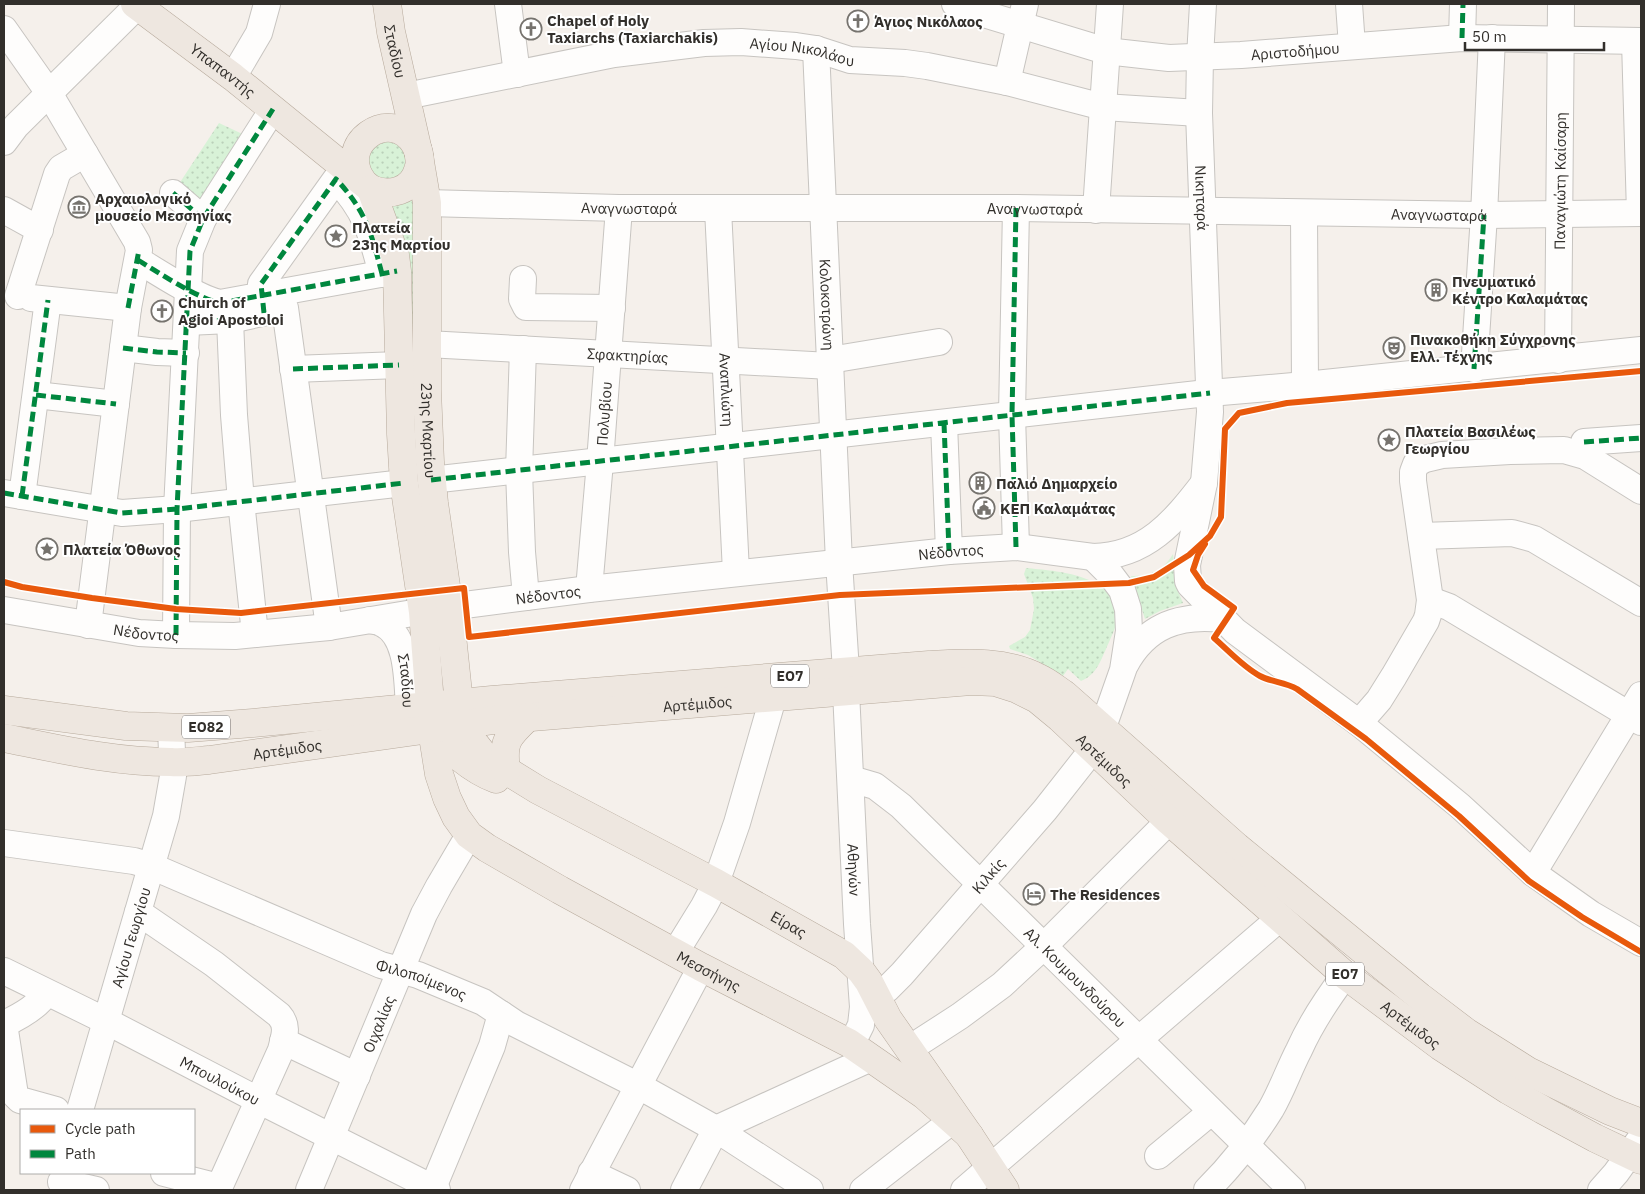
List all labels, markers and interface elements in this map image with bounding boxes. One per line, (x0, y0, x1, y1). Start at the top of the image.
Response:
church icon: Άγιος Νικόλαος (846, 9, 870, 33)
place label: Chapel of Holy Taxiarchs (Taxiarchakis) (547, 11, 718, 47)
place label: Άγιος Νικόλαος (874, 12, 983, 31)
church icon: Chapel of Holy Taxiarchs (Taxiarchakis) (519, 17, 543, 41)
scale bar (1465, 20, 1604, 52)
street label: Σταδίου (381, 23, 411, 80)
text: 50 m (1472, 27, 1507, 46)
street label: Αγίου Νικολάου (749, 33, 855, 70)
street label: Αριστοδήμου (1250, 38, 1340, 64)
street label: Υπαπαντής (186, 39, 260, 101)
street label: Παναγιώτη Καίσαρη (1549, 112, 1570, 250)
street label: Νικηταρά (1191, 165, 1213, 231)
place label: Αρχαιολογικό μουσείο Μεσσηνίας (95, 189, 232, 225)
museum icon: Αρχαιολογικό μουσείο Μεσσηνίας (67, 195, 91, 219)
street label: Αναγνωσταρά (581, 198, 677, 218)
street label: Αναγνωσταρά (987, 198, 1084, 219)
street label: Αναγνωσταρά (1391, 204, 1487, 225)
place label: Πλατεία 23ης Μαρτίου (352, 218, 451, 254)
place icon: Πλατεία 23ης Μαρτίου (324, 224, 348, 248)
street label: Κολοκοτρώνη (816, 258, 839, 351)
place label: Πνευματικό Κέντρο Καλαμάτας (1452, 272, 1588, 308)
building icon: Πνευματικό Κέντρο Καλαμάτας (1424, 278, 1448, 302)
place label: Church of Agioi Apostoloi (178, 293, 284, 329)
church icon: Church of Agioi Apostoloi (150, 299, 174, 323)
place label: Πινακοθήκη Σύγχρονης Ελλ. Τέχνης (1410, 330, 1576, 366)
theatre icon: Πινακοθήκη Σύγχρονης Ελλ. Τέχνης (1382, 336, 1406, 360)
street label: Σφακτηρίας (586, 343, 669, 367)
street label: Αναπλιώτη (716, 352, 738, 427)
street label: Πολυβίου (592, 381, 616, 447)
street label: 23ης Μαρτίου (418, 382, 441, 479)
place label: Πλατεία Βασιλέως Γεωργίου (1405, 422, 1536, 458)
place icon: Πλατεία Βασιλέως Γεωργίου (1377, 428, 1401, 452)
building icon: Παλιό Δημαρχείο (968, 471, 992, 495)
place label: Παλιό Δημαρχείο (996, 474, 1117, 493)
public building icon: ΚΕΠ Καλαμάτας (972, 496, 996, 520)
place label: ΚΕΠ Καλαμάτας (1000, 499, 1116, 518)
place icon: Πλατεία Όθωνος (35, 537, 59, 561)
street label: Νέδοντος (917, 539, 984, 564)
place label: Πλατεία Όθωνος (63, 540, 181, 559)
street label: Νέδοντος (514, 581, 582, 608)
street label: Νέδοντος (112, 619, 179, 645)
street label: Σταδίου (394, 652, 418, 709)
road number: ΕΟ7 (771, 664, 809, 688)
street label: Αρτέμιδος (662, 691, 733, 716)
road number: ΕΟ82 (182, 716, 230, 739)
street label: Αρτέμιδος (1073, 729, 1136, 791)
street label: Αρτέμιδος (251, 735, 323, 763)
street label: Αθηνών (844, 843, 865, 897)
street label: Κιλκίς (967, 854, 1009, 897)
hotel icon: The Residences (1022, 882, 1046, 906)
street label: Αγίου Γεωργίου (107, 885, 154, 990)
place label: The Residences (1050, 885, 1160, 904)
street label: Είρας (767, 906, 810, 942)
street label: Αλ. Κουμουνδούρου (1020, 923, 1130, 1031)
street label: Μεσσήνης (674, 946, 744, 995)
street label: Φιλοποίμενος (374, 955, 470, 1004)
road number: ΕΟ7 (1326, 962, 1364, 986)
street label: Οιχαλίας (358, 992, 399, 1055)
street label: Αρτέμιδος (1377, 996, 1445, 1053)
street label: Μπουλούκου (177, 1052, 263, 1109)
legend (20, 1109, 195, 1174)
text: Cycle path (65, 1119, 136, 1138)
text: Path (65, 1144, 96, 1163)

